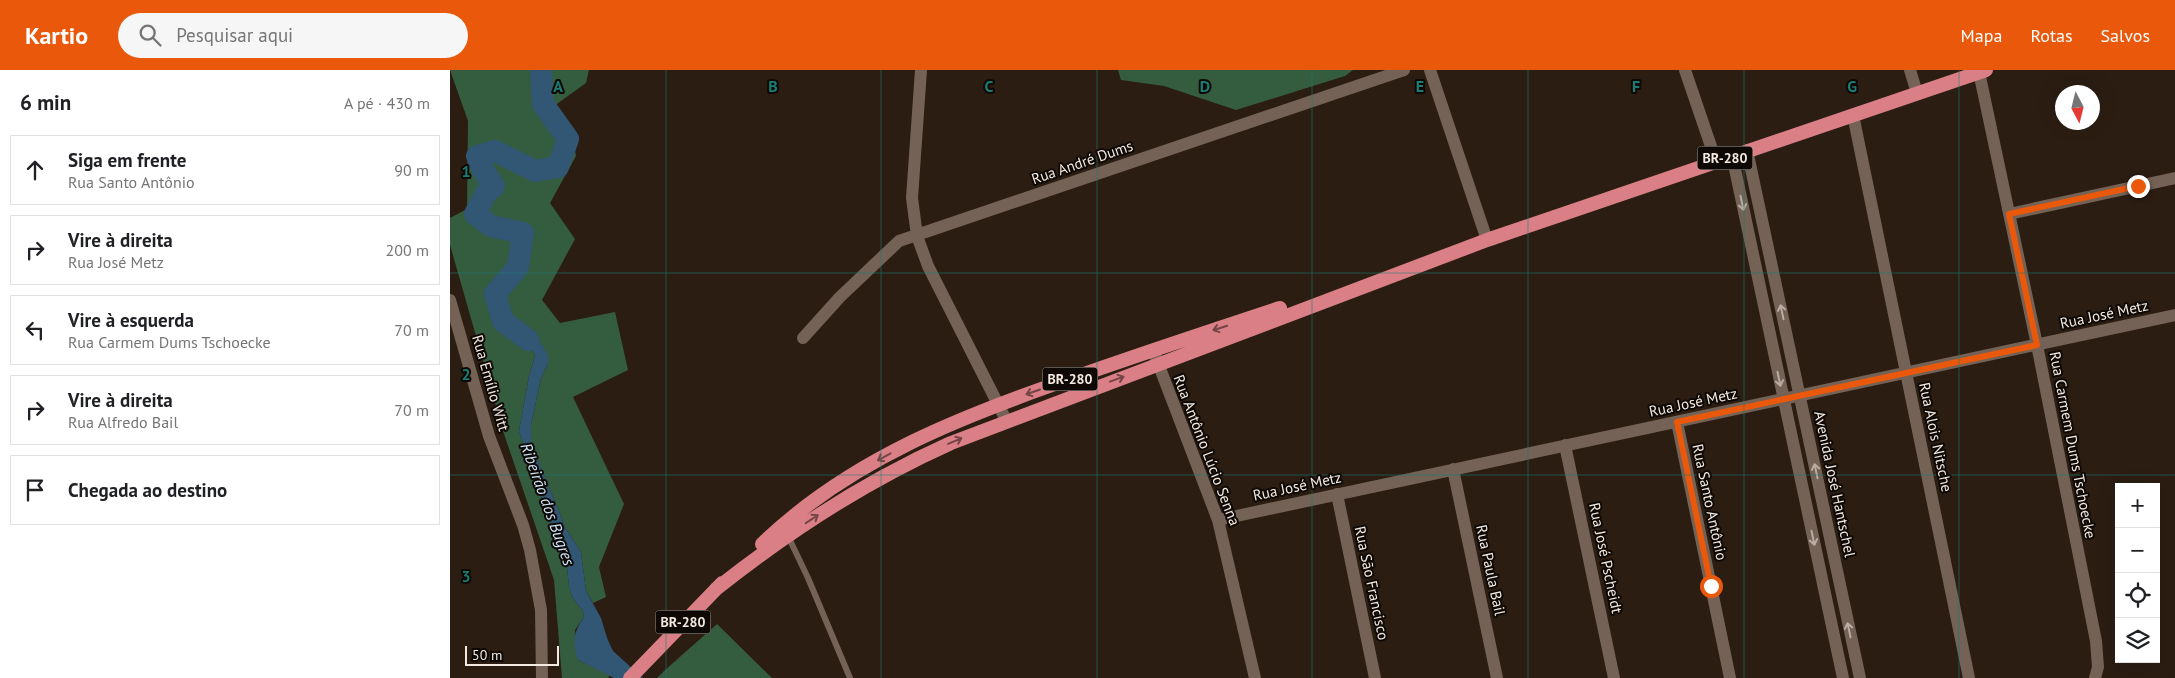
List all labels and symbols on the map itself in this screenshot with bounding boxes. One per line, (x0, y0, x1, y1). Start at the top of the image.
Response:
text: A (553, 76, 563, 96)
text: B (768, 76, 778, 96)
text: C (985, 76, 994, 96)
text: D (1200, 76, 1210, 96)
text: E (1416, 76, 1424, 96)
text: F (1632, 76, 1640, 96)
text: G (1847, 76, 1857, 96)
north arrow (2055, 85, 2100, 130)
street label: Rua André Dums (1029, 136, 1135, 188)
road number: BR-280 (1698, 146, 1752, 170)
text: 1 (461, 161, 471, 181)
route end (2127, 175, 2150, 198)
one-way arrow (1738, 195, 1747, 211)
street label: Rua José Metz (2058, 295, 2150, 333)
one-way arrow (1777, 305, 1786, 321)
one-way arrow (1212, 324, 1228, 333)
street label: Rua Emílio Witt (468, 333, 514, 433)
street label: Rua Carmem Dums Tschoecke (2046, 350, 2100, 540)
text: 2 (461, 364, 471, 384)
road number: BR-280 (1042, 368, 1098, 390)
one-way arrow (1775, 371, 1784, 387)
street label: Rua Antônio Lúcio Senna (1169, 372, 1245, 528)
one-way arrow (1109, 374, 1125, 383)
street label: Rua Alois Nitsche (1915, 381, 1957, 493)
street label: Rua José Metz (1647, 383, 1739, 421)
one-way arrow (1025, 387, 1041, 397)
street label: Avenida José Hantschel (1810, 409, 1860, 560)
one-way arrow (947, 436, 962, 446)
water label: Ribeirão dos Bugres (517, 440, 580, 569)
street label: Rua Santo Antônio (1688, 442, 1732, 562)
one-way arrow (877, 453, 892, 462)
one-way arrow (1810, 464, 1820, 480)
street label: Rua José Metz (1251, 467, 1343, 505)
street label: Rua José Pscheidt (1585, 501, 1627, 615)
one-way arrow (804, 514, 818, 524)
street label: Rua Paula Bail (1472, 523, 1510, 618)
street label: Rua São Francisco (1351, 524, 1393, 642)
one-way arrow (1809, 530, 1818, 546)
text: 3 (461, 566, 471, 586)
route start (1700, 575, 1723, 598)
road number: BR-280 (656, 610, 710, 634)
one-way arrow (1844, 623, 1854, 639)
scale bar (465, 643, 559, 666)

